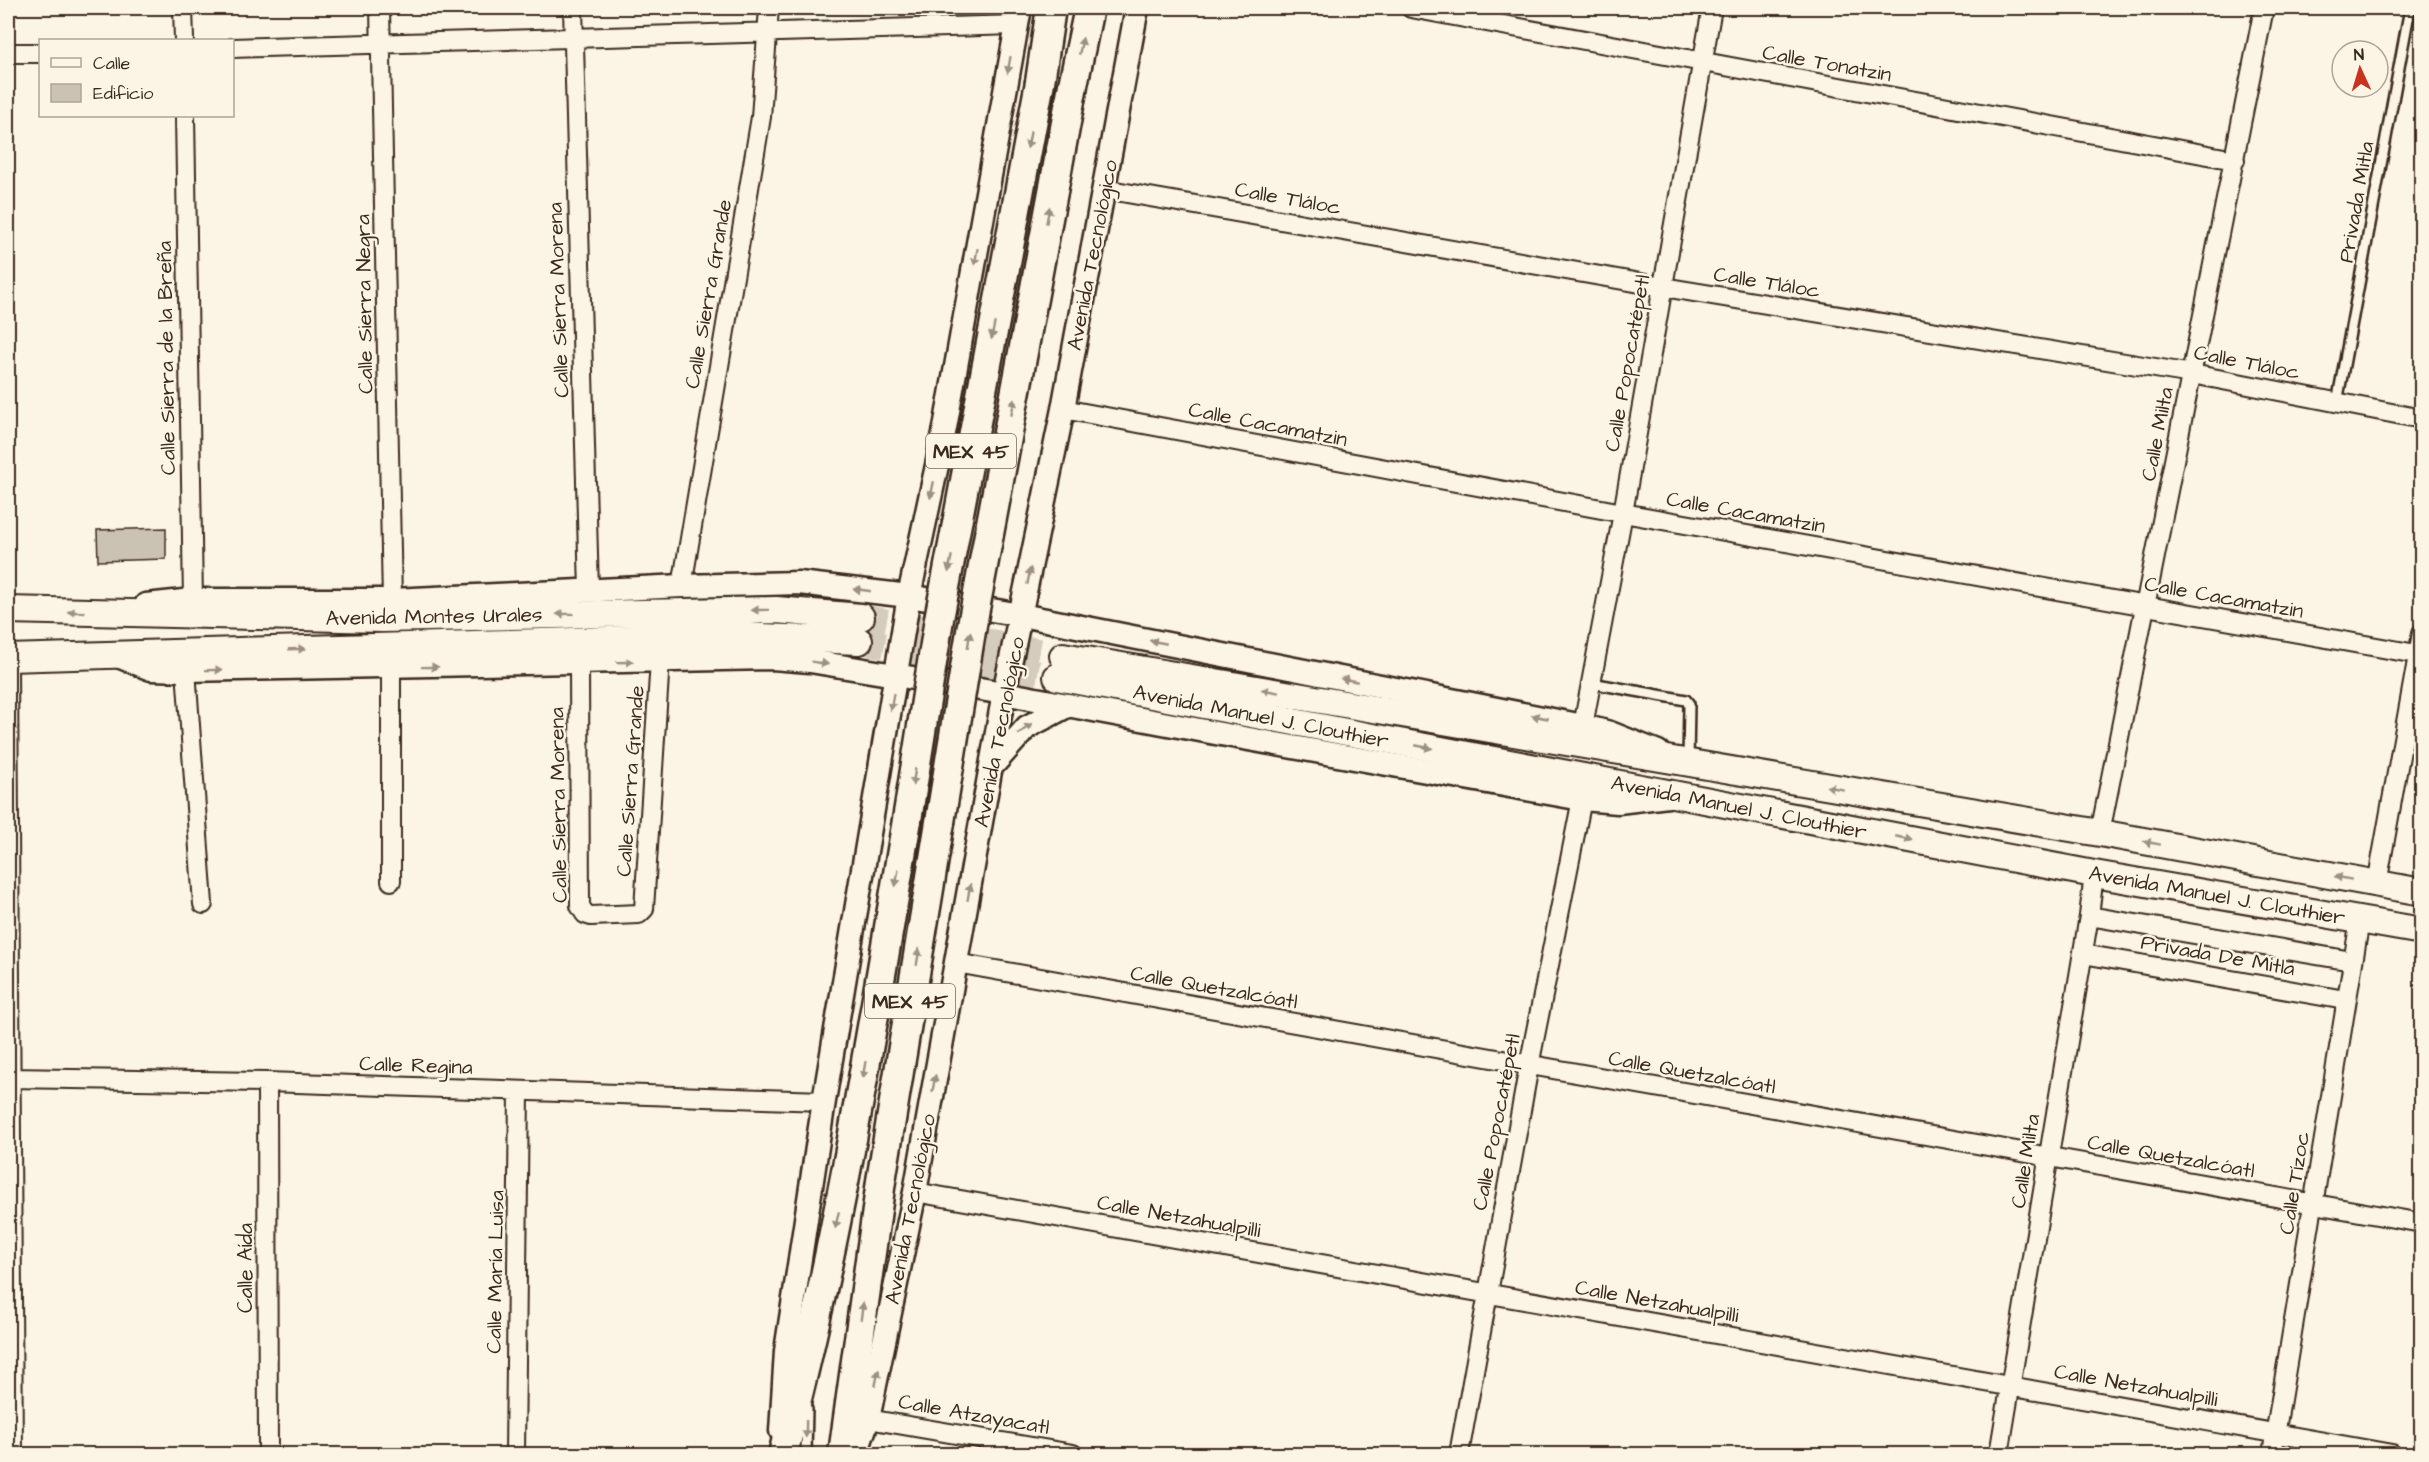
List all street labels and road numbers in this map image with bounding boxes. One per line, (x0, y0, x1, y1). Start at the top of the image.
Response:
street label: Calle Tonatzin (1760, 38, 1894, 89)
street label: Privada Mitla (2332, 139, 2381, 265)
street label: Avenida Tecnológico (1060, 157, 1127, 353)
street label: Calle Tláloc (1233, 175, 1343, 222)
street label: Calle Sierra Grande (678, 197, 739, 391)
street label: Calle Sierra Morena (541, 201, 576, 398)
street label: Calle Sierra Negra (348, 213, 383, 394)
street label: Calle Sierra de la Breña (150, 240, 183, 475)
street label: Calle Tláloc (1712, 260, 1822, 305)
street label: Calle Popocatépetl (1598, 272, 1658, 454)
street label: Calle Tláloc (2191, 338, 2302, 387)
street label: Calle Milta (2134, 384, 2181, 483)
street label: Calle Cacamatzin (1186, 395, 1350, 454)
road number: MEX 45 (926, 434, 1016, 468)
street label: Calle Cacamatzin (1664, 484, 1828, 541)
street label: Calle Cacamatzin (2142, 569, 2306, 626)
street label: Avenida Montes Urales (325, 600, 543, 633)
street label: Avenida Tecnológico (967, 634, 1034, 830)
street label: Avenida Manuel J. Clouthier (1131, 677, 1392, 756)
street label: Calle Sierra Grande (609, 684, 652, 878)
street label: Calle Sierra Morena (542, 707, 575, 903)
street label: Avenida Manuel J. Clouthier (1609, 768, 1870, 847)
street label: Avenida Manuel J. Clouthier (2087, 859, 2348, 932)
street label: Privada De Mitla (2139, 928, 2298, 983)
street label: Calle Quetzalcóatl (1128, 959, 1300, 1016)
road number: MEX 45 (865, 984, 955, 1018)
street label: Calle Popocatépetl (1465, 1031, 1529, 1213)
street label: Calle Quetzalcóatl (1606, 1044, 1778, 1101)
street label: Calle Regina (359, 1049, 473, 1084)
street label: Avenida Tecnológico (878, 1111, 945, 1307)
street label: Calle Milta (2004, 1112, 2047, 1210)
street label: Calle Quetzalcóatl (2085, 1128, 2257, 1185)
street label: Calle Tízoc (2272, 1130, 2317, 1237)
street label: Calle Netzahualpilli (1095, 1188, 1263, 1246)
street label: Calle María Luisa (480, 1190, 511, 1354)
street label: Calle Aída (231, 1223, 260, 1313)
street label: Calle Netzahualpilli (1573, 1273, 1741, 1331)
street label: Calle Netzahualpilli (2052, 1357, 2220, 1415)
street label: Calle Atzayacatl (896, 1387, 1052, 1444)

